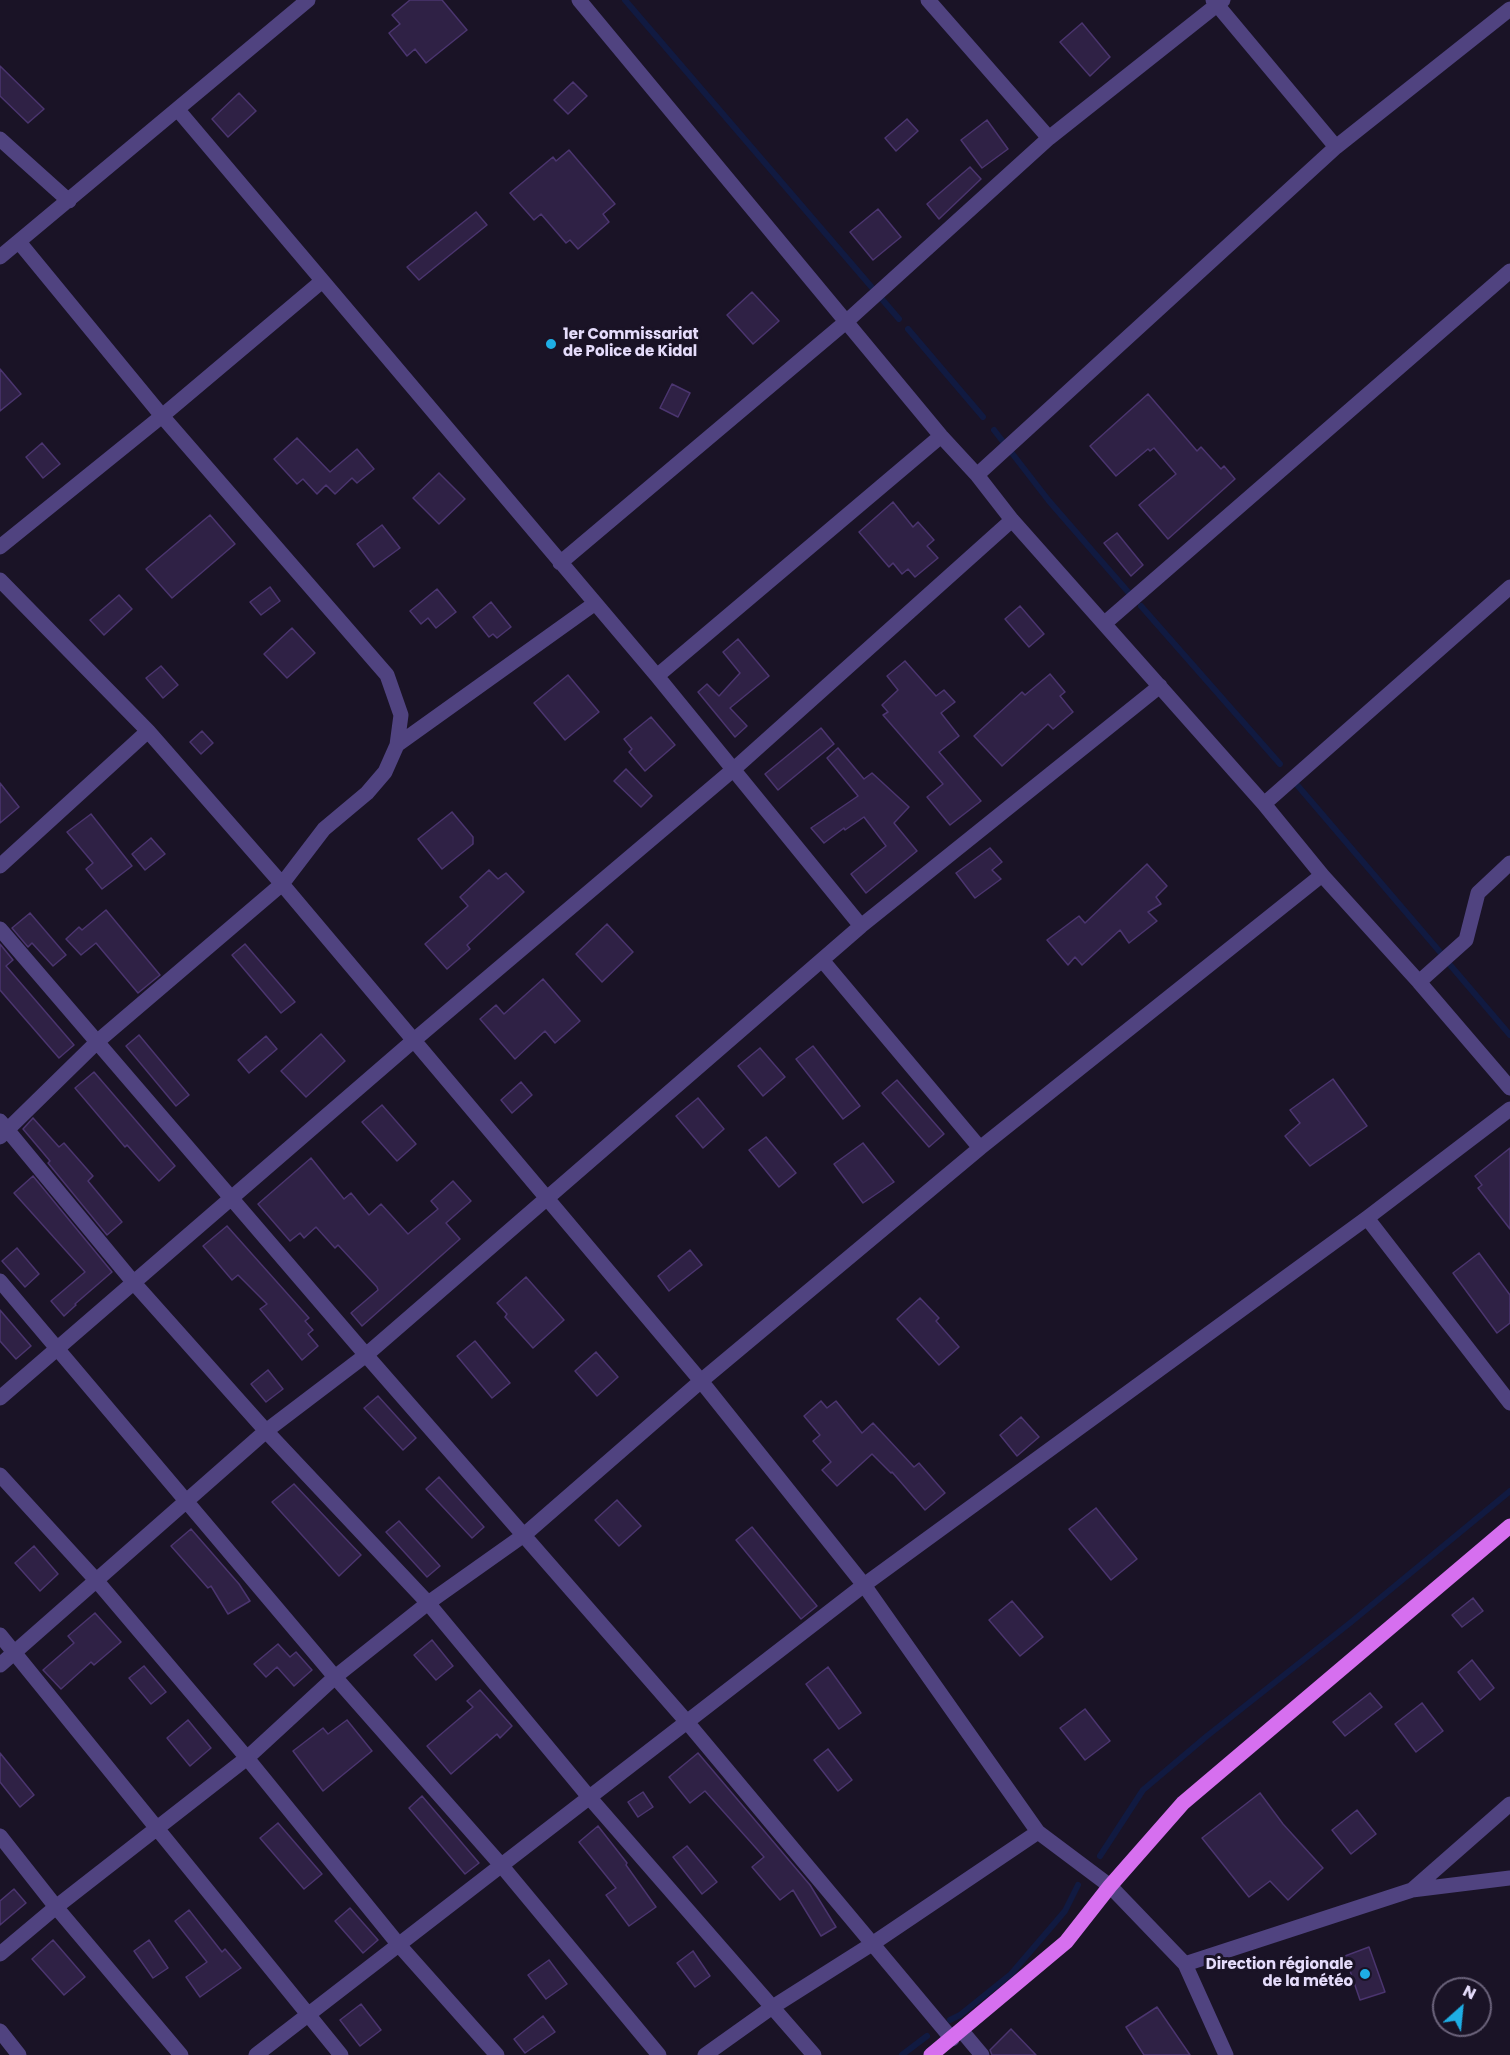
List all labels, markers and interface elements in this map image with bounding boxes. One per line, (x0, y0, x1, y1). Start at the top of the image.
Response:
place label: 1er Commissariat de Police de Kidal (563, 326, 699, 361)
marker: 1er Commissariat de Police de Kidal (544, 337, 558, 351)
place label: Direction régionale de la météo (1206, 1956, 1353, 1991)
marker: Direction régionale de la météo (1358, 1967, 1372, 1981)
north arrow (1432, 1977, 1492, 2037)
text: N (1459, 1979, 1480, 2005)

